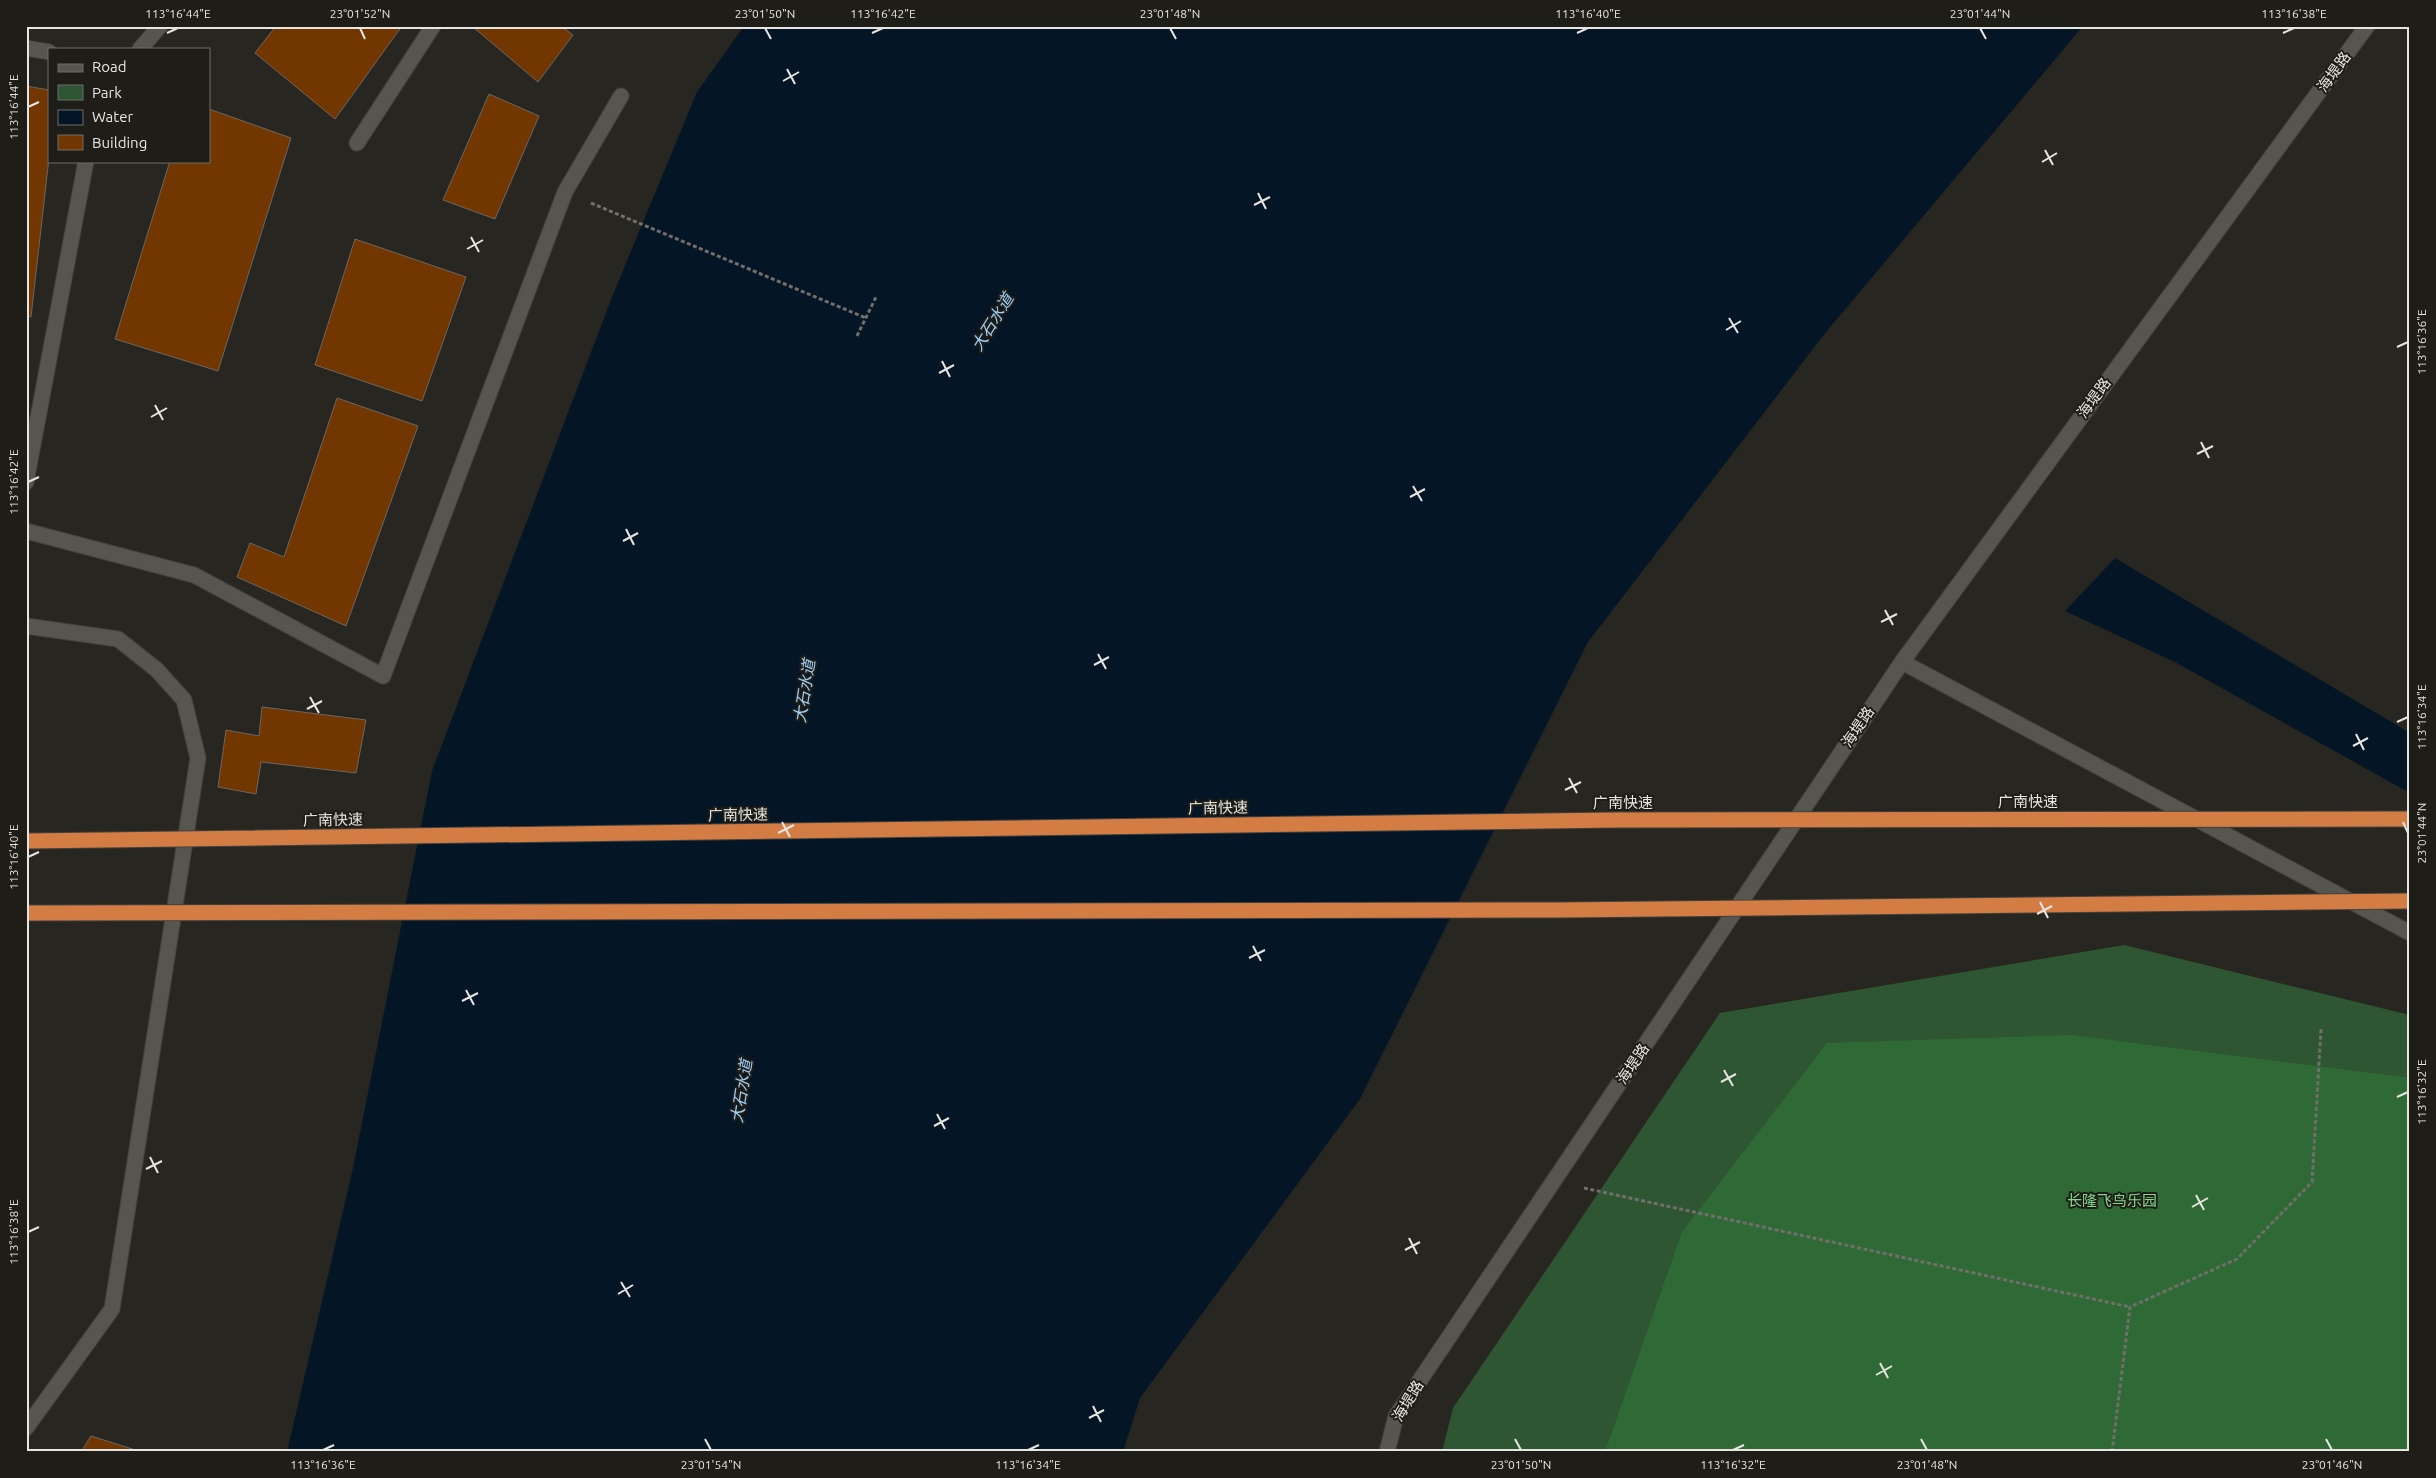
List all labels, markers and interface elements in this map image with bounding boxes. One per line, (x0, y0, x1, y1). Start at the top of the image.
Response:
text: 113°16'44"E (145, 7, 211, 20)
text: 23°01'52"N (330, 7, 390, 20)
text: 23°01'50"N (735, 7, 795, 20)
text: 113°16'42"E (850, 7, 916, 20)
text: 23°01'48"N (1140, 7, 1200, 20)
text: 113°16'40"E (1555, 7, 1621, 20)
text: 23°01'44"N (1950, 7, 2010, 20)
text: 113°16'38"E (2261, 7, 2327, 20)
legend (48, 48, 210, 162)
street label: 海堤路 (2313, 49, 2354, 95)
text: Road (92, 58, 127, 75)
text: 113°16'44"E (7, 74, 20, 140)
text: Park (92, 84, 122, 101)
text: Water (92, 108, 133, 125)
text: Building (92, 134, 147, 151)
water label: 大石水道 (967, 288, 1018, 354)
text: 113°16'36"E (2415, 309, 2428, 375)
street label: 海堤路 (2073, 375, 2114, 421)
text: 113°16'42"E (7, 449, 20, 515)
water label: 大石水道 (790, 656, 818, 724)
text: 113°16'34"E (2415, 684, 2428, 750)
street label: 海堤路 (1838, 703, 1877, 750)
street label: 广南快速 (1998, 793, 2058, 810)
street label: 广南快速 (1593, 794, 1653, 811)
street label: 广南快速 (1188, 798, 1248, 817)
text: 23°01'44"N (2415, 803, 2428, 863)
street label: 广南快速 (708, 805, 768, 824)
street label: 广南快速 (303, 810, 363, 829)
text: 113°16'40"E (7, 824, 20, 890)
street label: 海堤路 (1613, 1040, 1652, 1087)
water label: 大石水道 (727, 1056, 755, 1124)
text: 113°16'32"E (2415, 1059, 2428, 1125)
park label: 长隆飞鸟乐园 (2067, 1192, 2157, 1209)
text: 113°16'38"E (7, 1199, 20, 1265)
street label: 海堤路 (1389, 1377, 1426, 1424)
text: 113°16'36"E (290, 1458, 356, 1471)
text: 23°01'54"N (681, 1458, 741, 1471)
text: 113°16'34"E (995, 1458, 1061, 1471)
text: 23°01'50"N (1491, 1458, 1551, 1471)
text: 113°16'32"E (1700, 1458, 1766, 1471)
text: 23°01'48"N (1897, 1458, 1957, 1471)
text: 23°01'46"N (2302, 1458, 2362, 1471)

